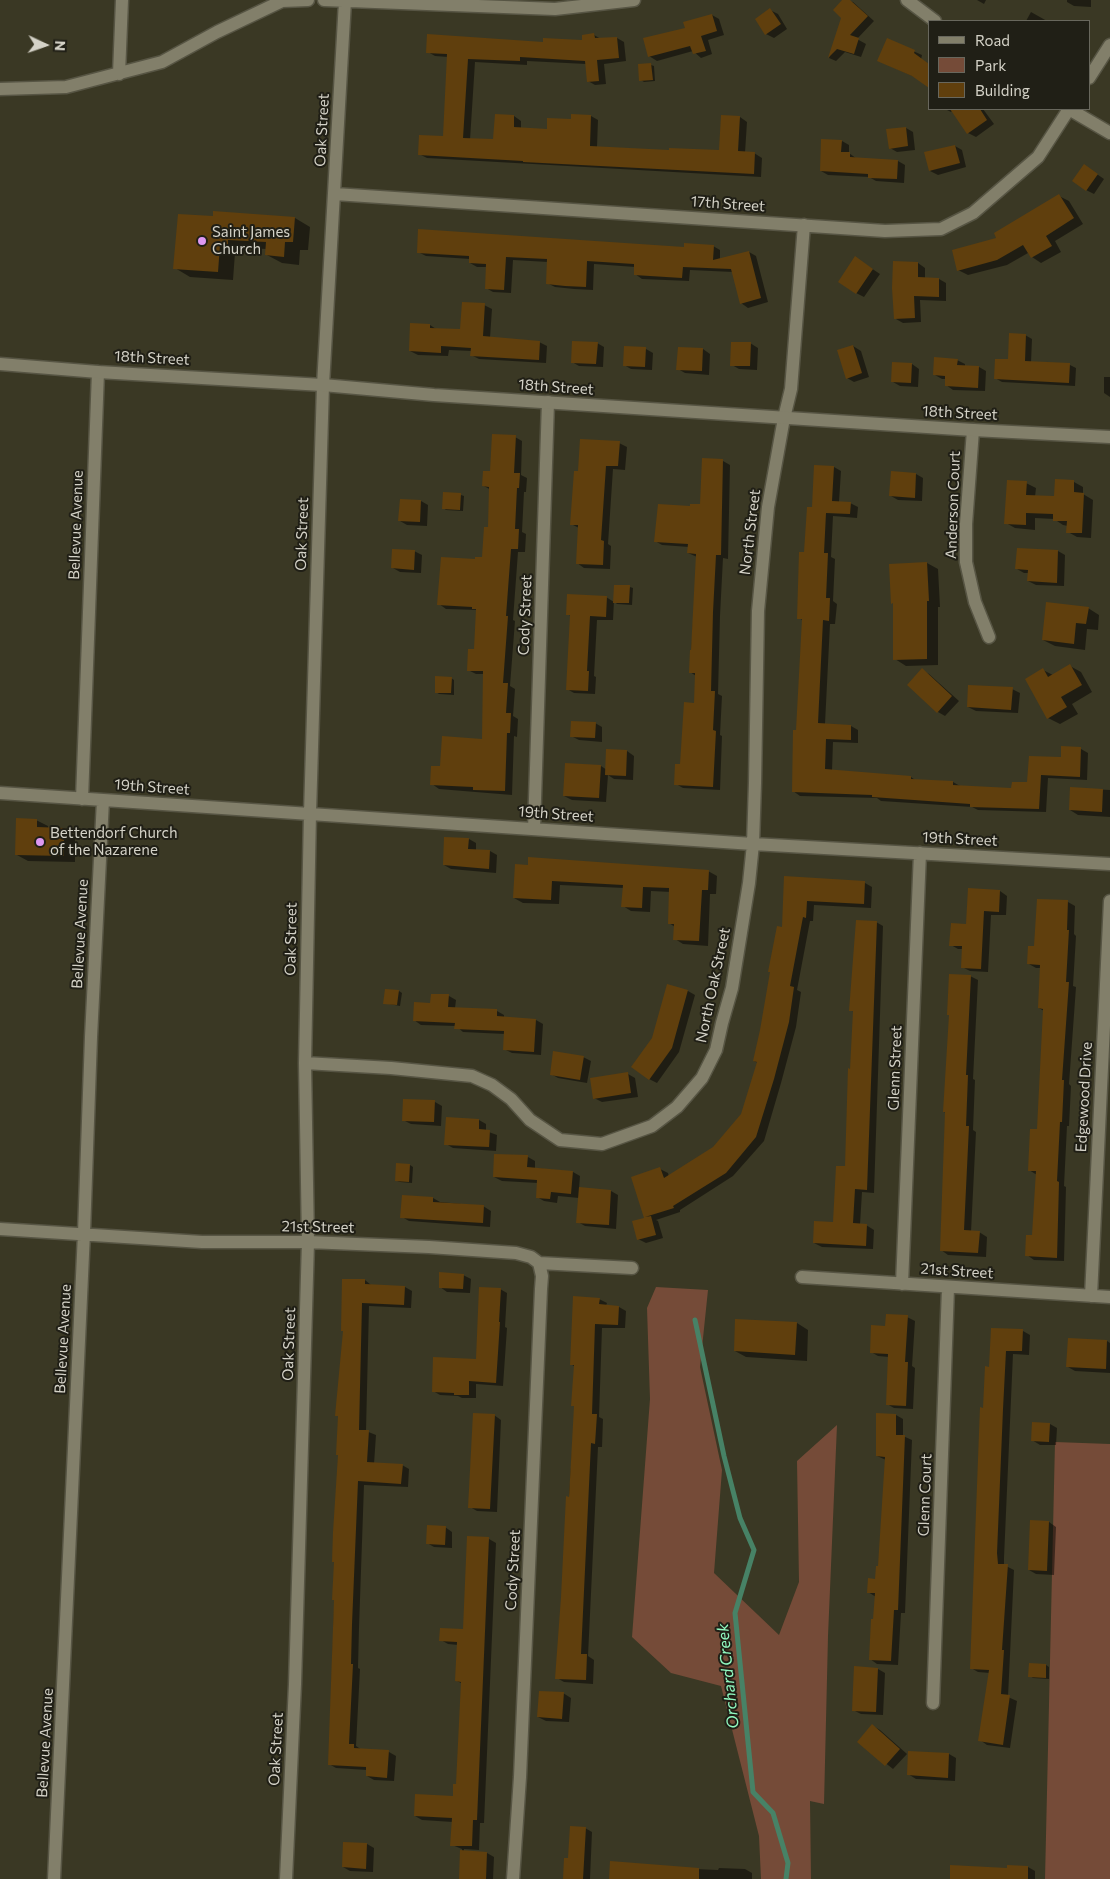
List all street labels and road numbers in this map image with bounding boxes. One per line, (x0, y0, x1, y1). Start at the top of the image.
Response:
street label: Oak Street (311, 93, 333, 167)
street label: 17th Street (690, 192, 766, 216)
street label: 18th Street (114, 347, 190, 369)
street label: 18th Street (518, 375, 594, 399)
street label: 18th Street (922, 402, 998, 424)
street label: Anderson Court (942, 451, 964, 559)
street label: Bellevue Avenue (65, 470, 87, 580)
street label: North Street (736, 488, 764, 576)
street label: Oak Street (292, 497, 312, 571)
street label: Cody Street (515, 574, 535, 656)
street label: 19th Street (114, 775, 190, 799)
street label: 19th Street (518, 802, 594, 826)
street label: 19th Street (922, 828, 998, 850)
street label: Bellevue Avenue (68, 879, 92, 989)
street label: Oak Street (281, 902, 301, 976)
street label: North Oak Street (692, 926, 734, 1044)
street label: Glenn Street (885, 1025, 905, 1111)
street label: Edgewood Drive (1072, 1041, 1096, 1153)
street label: 21st Street (281, 1217, 355, 1237)
street label: 21st Street (920, 1259, 994, 1283)
street label: Bellevue Avenue (51, 1284, 75, 1394)
street label: Oak Street (279, 1307, 299, 1381)
street label: Glenn Court (915, 1453, 935, 1537)
street label: Cody Street (502, 1529, 524, 1611)
street label: Bellevue Avenue (33, 1688, 57, 1798)
street label: Oak Street (265, 1712, 287, 1786)

